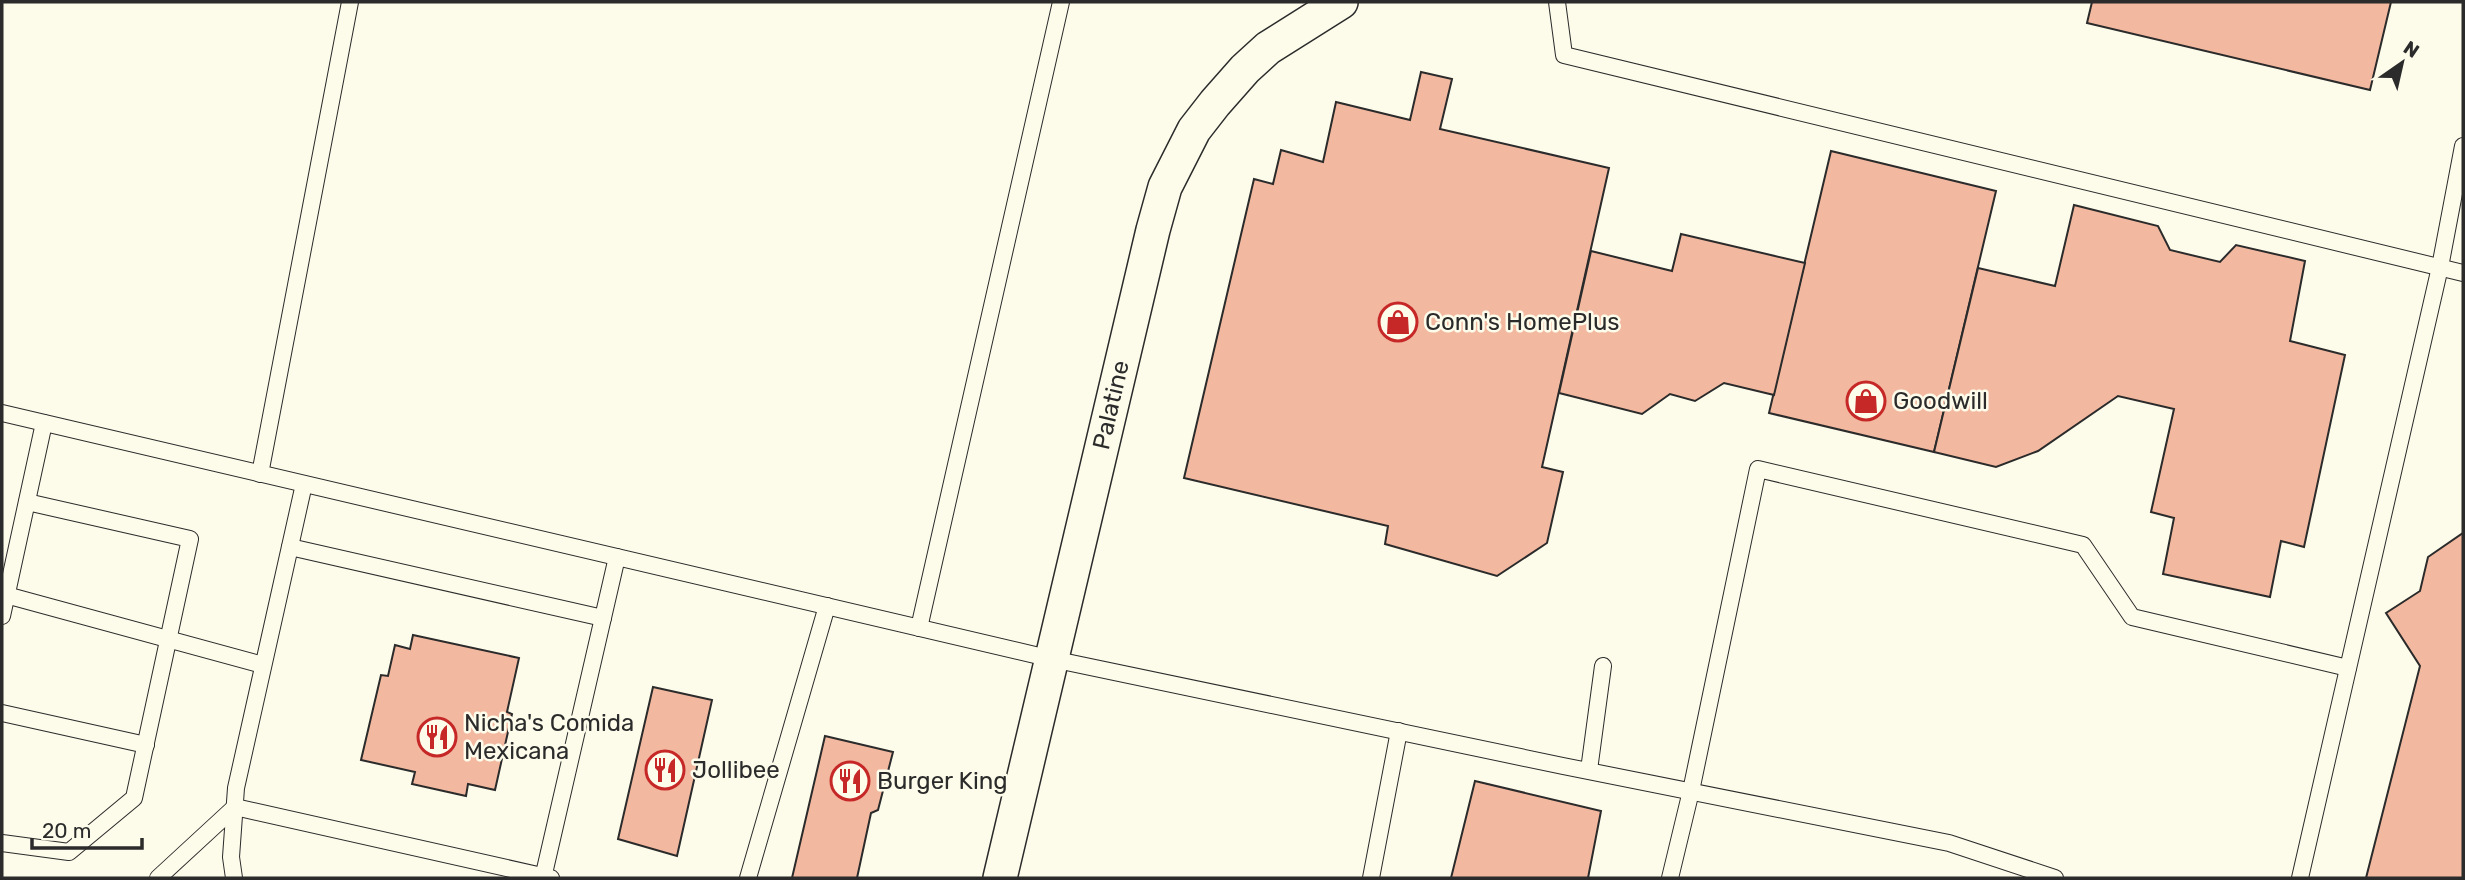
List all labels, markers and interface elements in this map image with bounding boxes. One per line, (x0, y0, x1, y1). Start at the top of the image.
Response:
north arrow (2367, 28, 2437, 98)
text: N (2399, 36, 2423, 63)
shop icon: Conn's HomePlus (1377, 301, 1419, 343)
place label: Conn's HomePlus (1425, 308, 1620, 336)
street label: Palatine (1087, 358, 1135, 452)
shop icon: Goodwill (1845, 380, 1887, 422)
place label: Goodwill (1893, 387, 1988, 415)
place label: Nicha's Comida Mexicana (464, 709, 634, 765)
restaurant icon: Nicha's Comida Mexicana (416, 716, 458, 758)
restaurant icon: Jollibee (644, 749, 686, 791)
place label: Jollibee (692, 756, 780, 784)
restaurant icon: Burger King (829, 760, 871, 802)
place label: Burger King (877, 767, 1008, 795)
scale bar (32, 806, 142, 850)
text: 20 m (42, 818, 91, 843)

